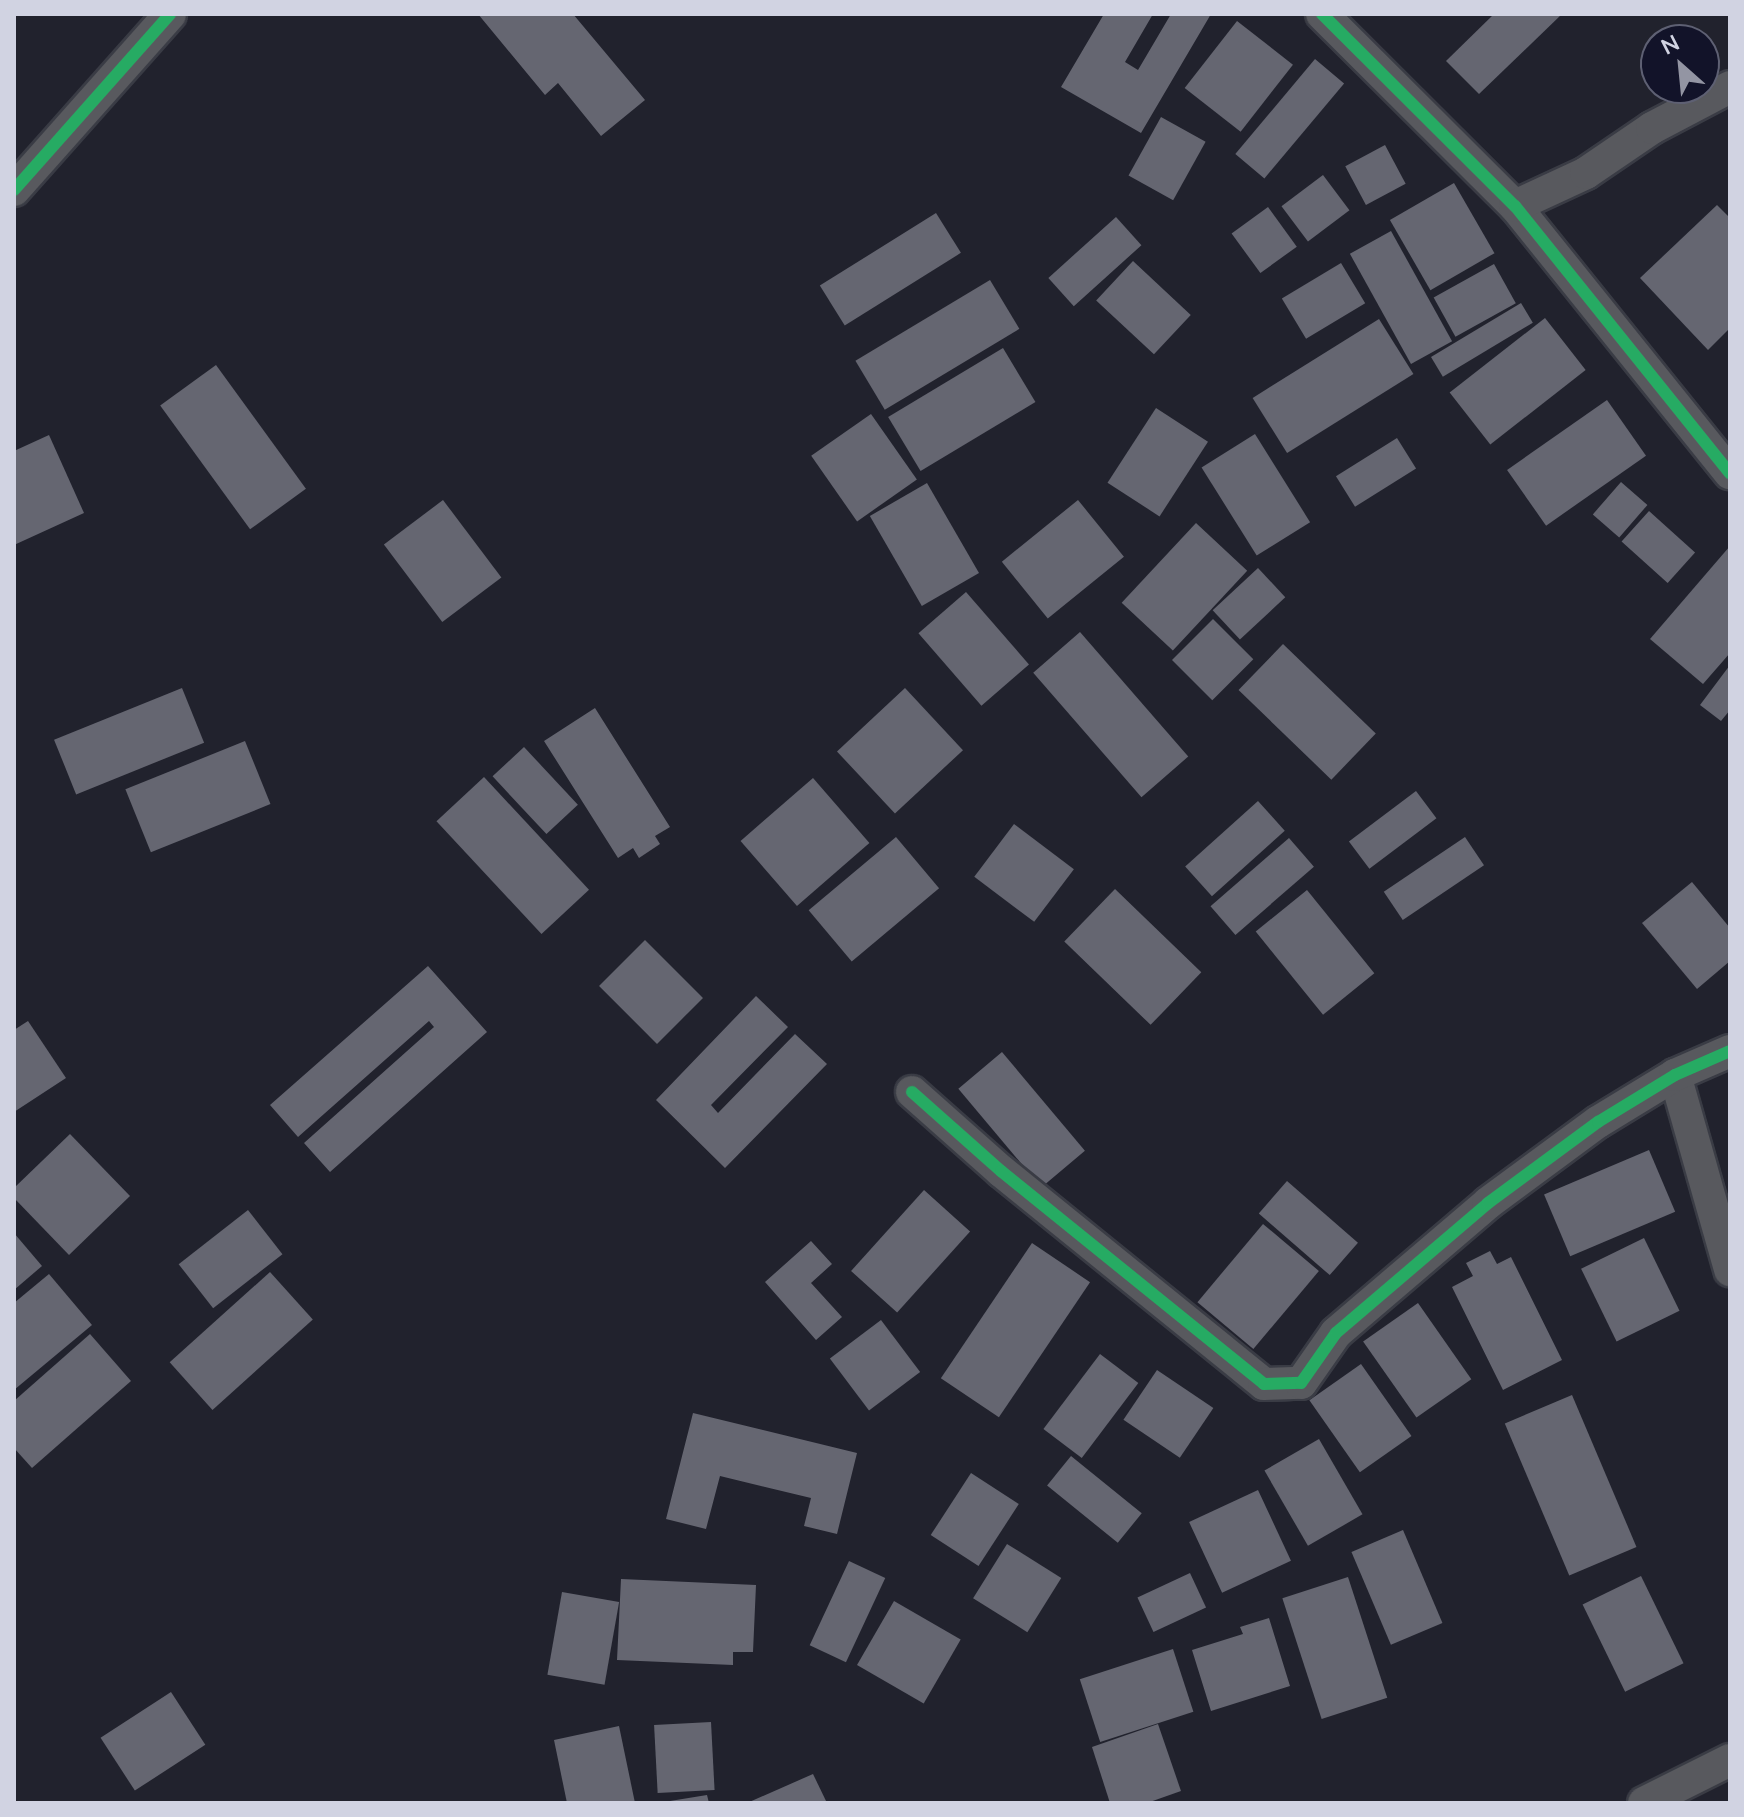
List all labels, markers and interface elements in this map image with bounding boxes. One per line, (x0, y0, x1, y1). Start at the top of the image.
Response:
north arrow (1640, 24, 1720, 104)
text: N (1656, 28, 1684, 61)

